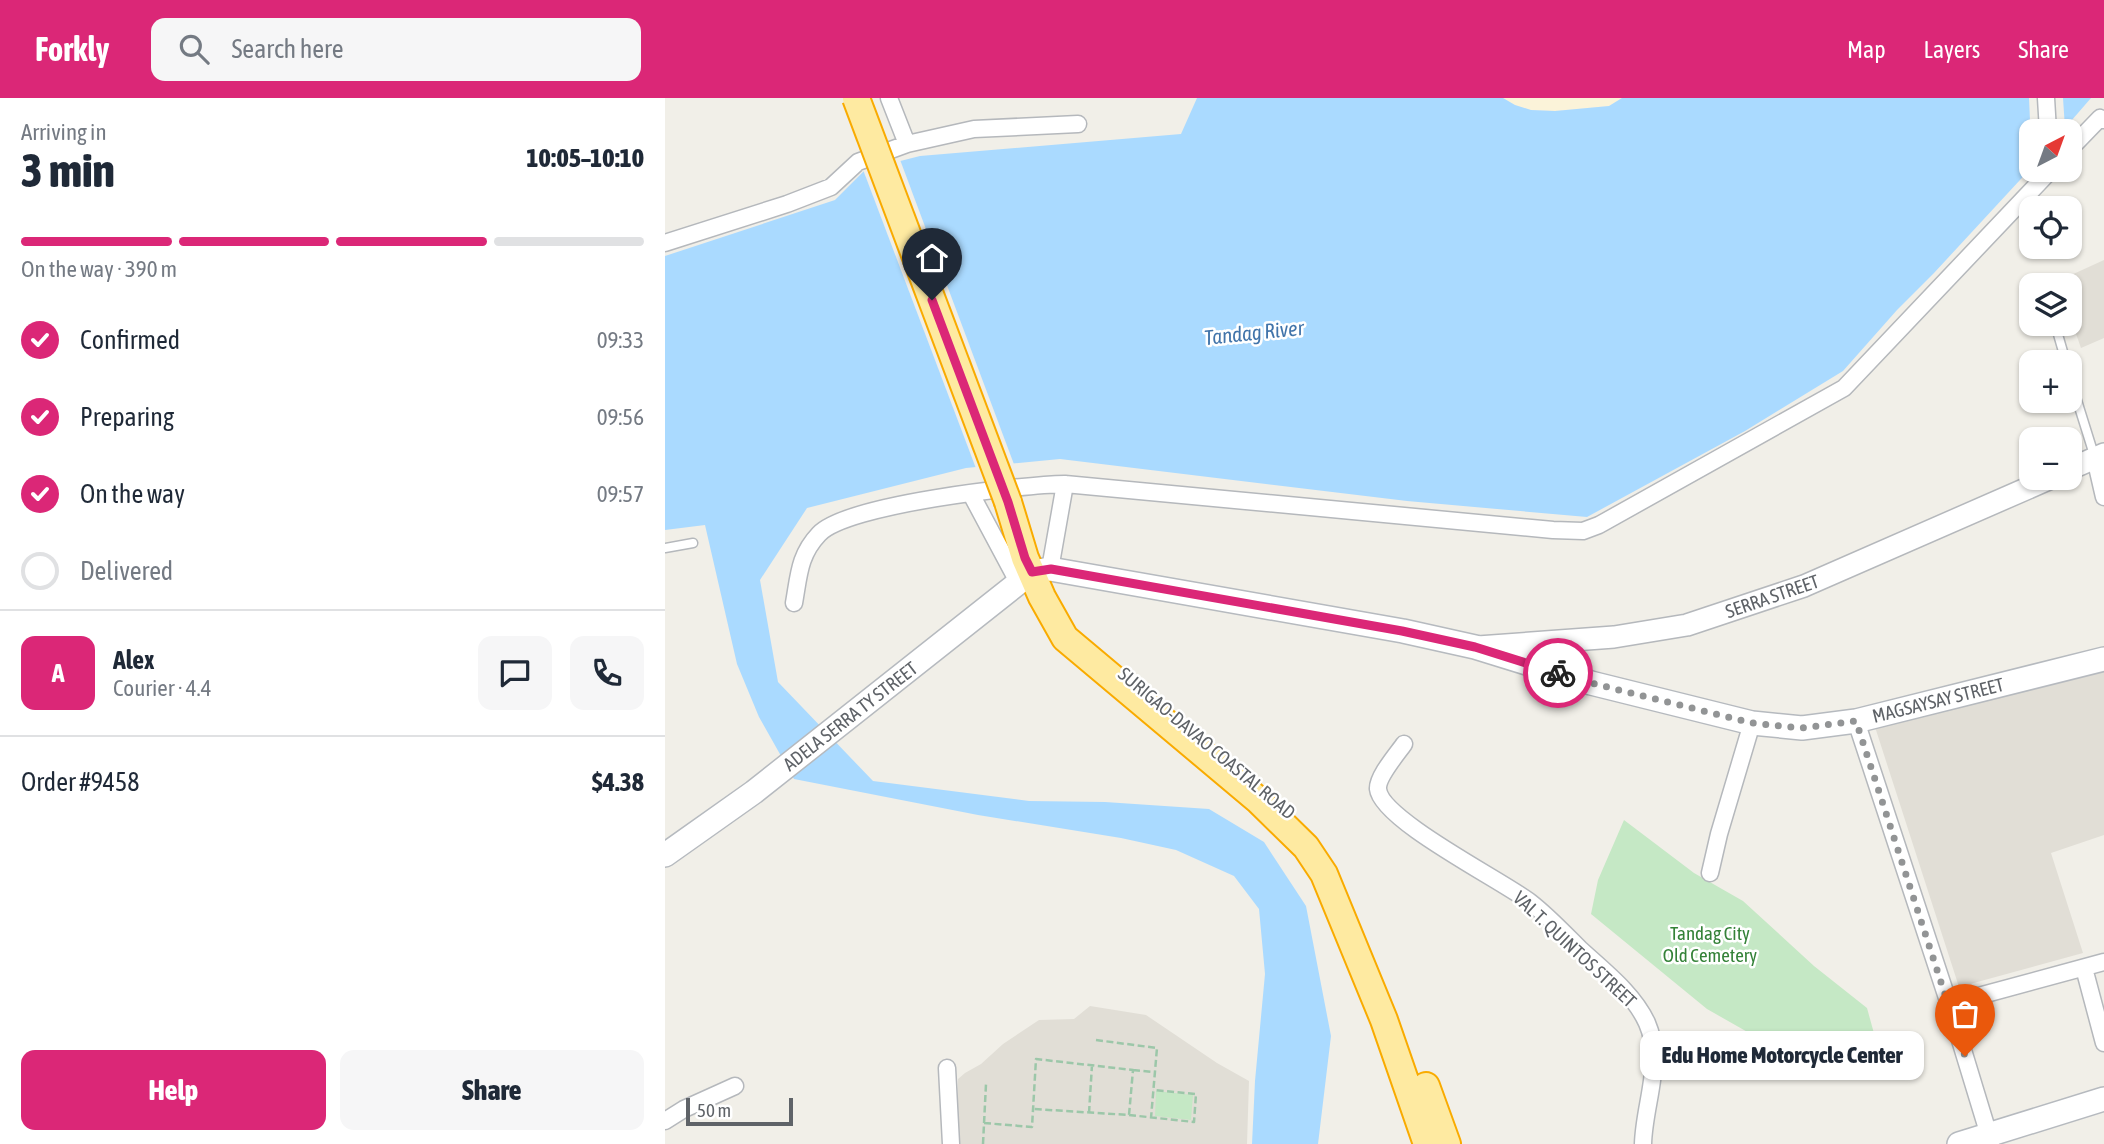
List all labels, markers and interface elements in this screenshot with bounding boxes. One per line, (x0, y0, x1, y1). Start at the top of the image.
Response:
search box (151, 18, 641, 81)
text: Forkly (35, 30, 109, 68)
icon: search (175, 30, 213, 68)
text: Search here (231, 34, 344, 64)
text: Map (1847, 36, 1886, 63)
text: Layers (1924, 36, 1980, 63)
text: Share (2018, 36, 2069, 63)
text: Arriving in (21, 119, 107, 145)
north arrow (2019, 119, 2083, 182)
map controls (2019, 119, 2082, 490)
text: 10:05–10:10 (526, 143, 644, 173)
text: 3 min (21, 144, 115, 197)
button: locate (2019, 196, 2082, 259)
pin (902, 228, 962, 300)
icon: home (913, 239, 951, 277)
text: On the way · 390 m (21, 256, 177, 282)
button: layers (2019, 273, 2082, 336)
water label: Tandag River (1203, 315, 1306, 349)
icon: check (21, 321, 59, 359)
text: Confirmed (80, 325, 180, 355)
text: 09:33 (597, 327, 644, 353)
button: + (2019, 350, 2082, 413)
icon: check (21, 398, 59, 436)
text: Preparing (80, 402, 174, 432)
text: 09:56 (597, 404, 644, 430)
button: − (2019, 427, 2082, 490)
icon: check (21, 475, 59, 513)
text: On the way (80, 479, 185, 509)
text: 09:57 (597, 481, 644, 507)
text: Delivered (80, 556, 173, 586)
street label: SERRA STREET (1722, 570, 1822, 622)
button: chat (478, 636, 552, 710)
button: phone (570, 636, 644, 710)
courier (1523, 638, 1593, 708)
text: Alex (113, 645, 154, 675)
icon: bike (1539, 654, 1577, 692)
street label: ADELA SERRA TY STREET (779, 656, 922, 775)
text: A (52, 658, 64, 688)
street label: SURIGAO-DAVAO COASTAL ROAD (1114, 663, 1300, 823)
street label: MAGSAYSAY STREET (1870, 673, 2007, 727)
text: Courier · 4.4 (113, 675, 212, 701)
text: Order #9458 (21, 767, 140, 797)
text: $4.38 (592, 767, 644, 797)
street label: VAL T. QUINTOS STREET (1509, 886, 1641, 1012)
park label: Tandag City Old Cemetery (1663, 922, 1757, 966)
pin (1935, 984, 1995, 1056)
icon: bag (1946, 995, 1984, 1033)
callout: Edu Home Motorcycle Center (1639, 1032, 1923, 1080)
text: Edu Home Motorcycle Center (1662, 1042, 1902, 1068)
button: Help (21, 1050, 326, 1130)
button: Share (340, 1050, 644, 1130)
scale bar (686, 1095, 793, 1127)
text: 50 m (697, 1099, 731, 1121)

